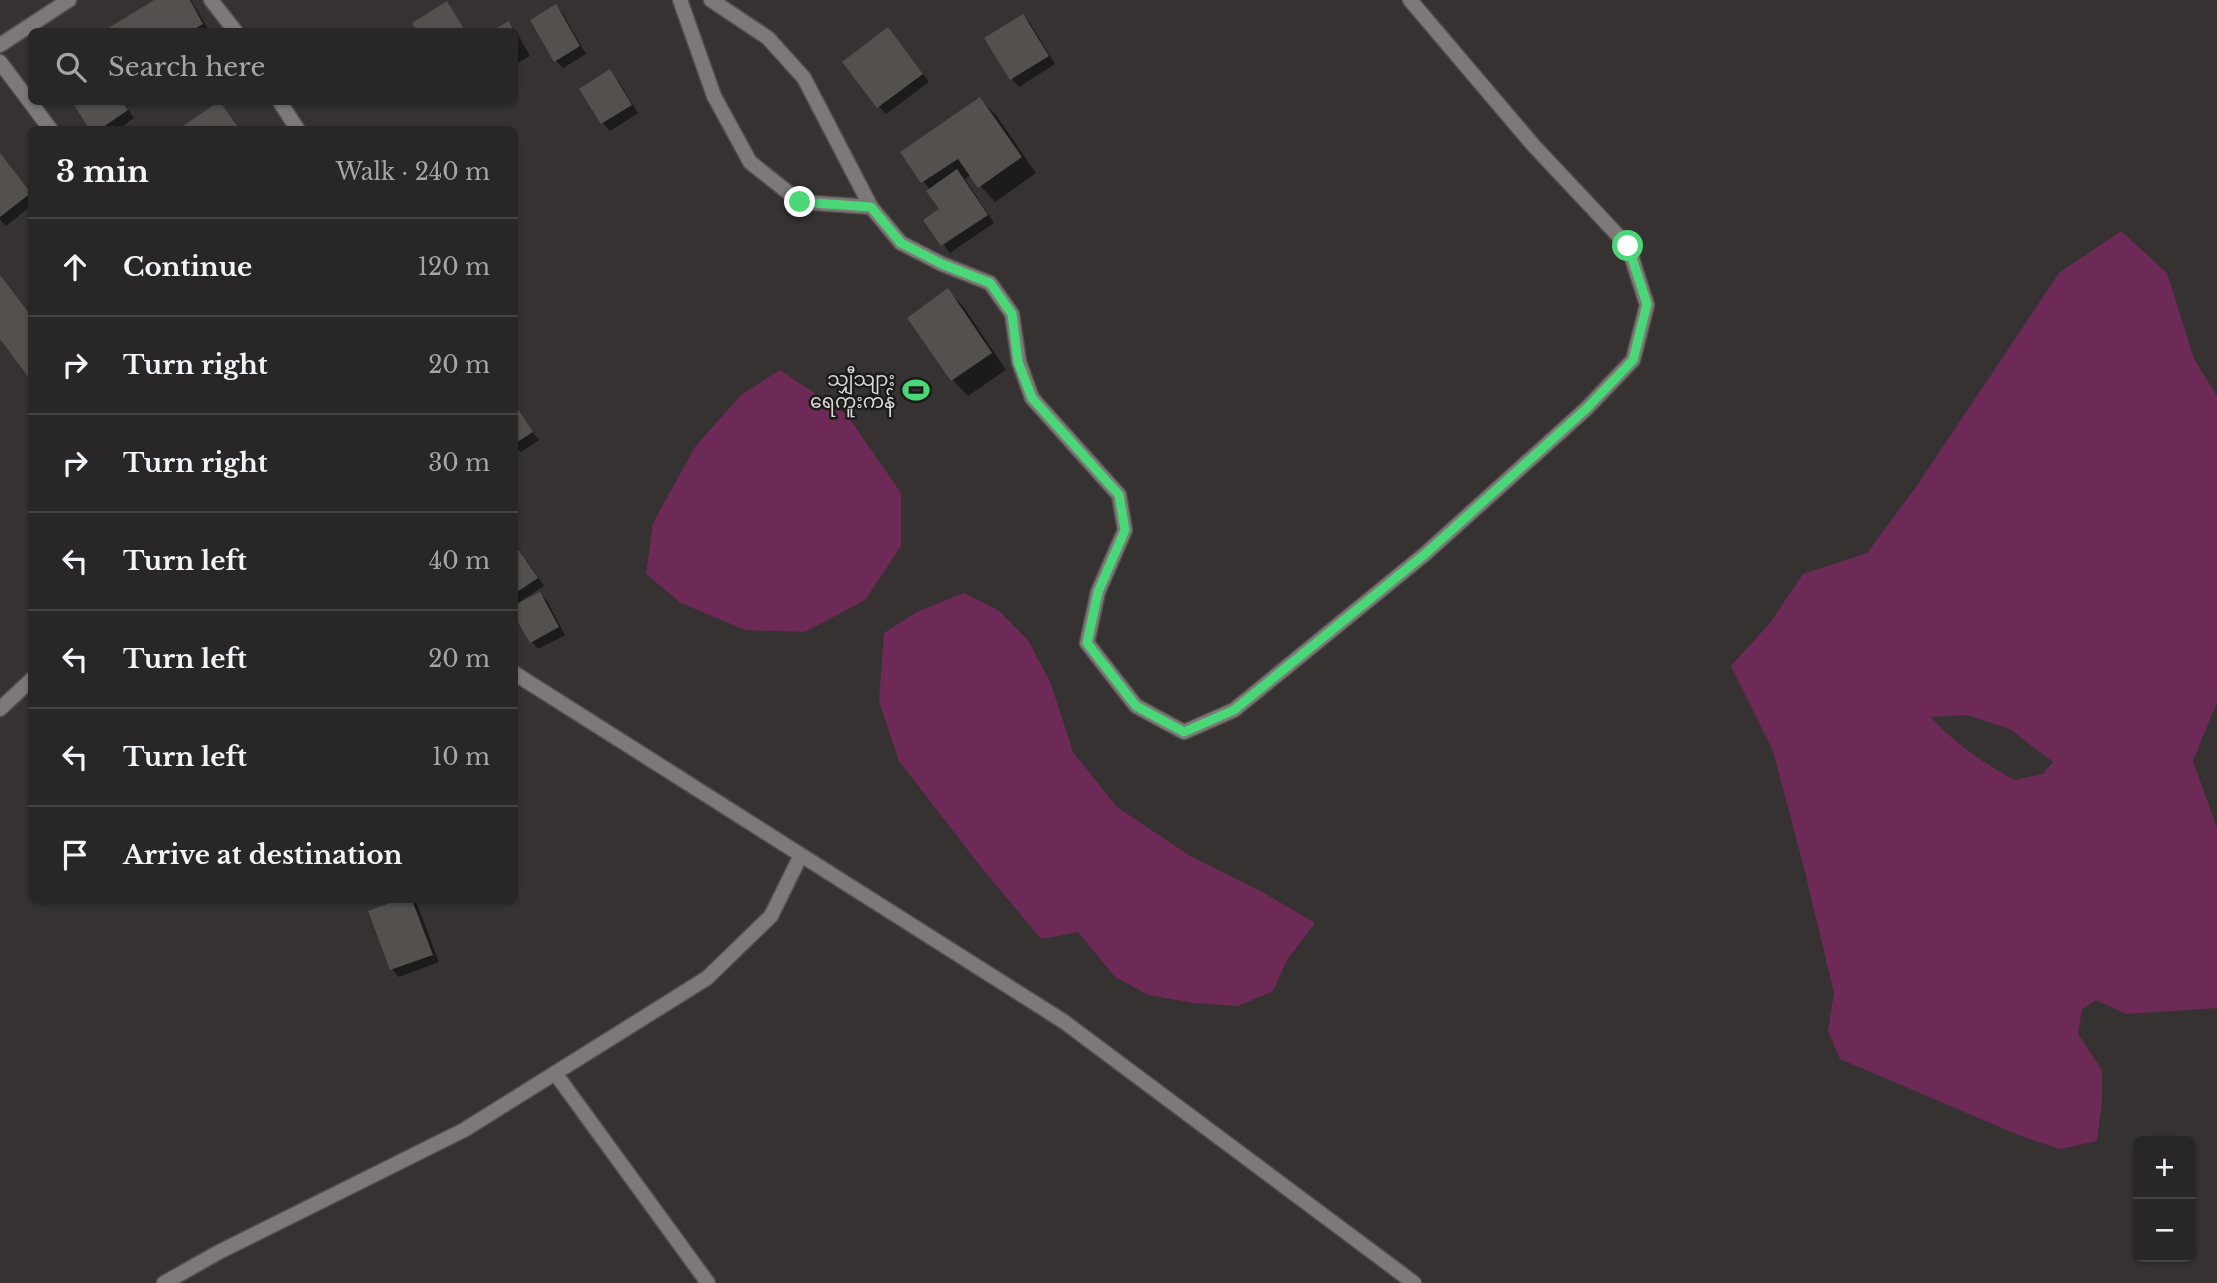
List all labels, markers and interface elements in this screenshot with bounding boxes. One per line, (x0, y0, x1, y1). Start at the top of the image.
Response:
search box (28, 28, 518, 105)
icon: search (52, 48, 90, 86)
text: Search here (108, 51, 265, 83)
text: 3 min (56, 153, 149, 190)
text: Walk · 240 m (336, 158, 490, 186)
route end (784, 186, 815, 217)
route start (1612, 230, 1643, 261)
icon: ahead (56, 248, 94, 286)
text: Continue (123, 251, 252, 283)
text: 120 m (418, 253, 490, 281)
icon: right (56, 346, 94, 384)
text: Turn right (123, 349, 268, 381)
text: 20 m (428, 351, 490, 379)
place label: သျှီသျား ရေကူးကန် (810, 365, 895, 418)
sports icon: သျှီသျား ရေကူးကန် (901, 375, 931, 405)
icon: right (56, 444, 94, 482)
text: Turn right (123, 447, 268, 479)
text: 30 m (428, 449, 490, 477)
icon: left (56, 542, 94, 580)
text: Turn left (123, 545, 247, 577)
text: 40 m (429, 547, 490, 575)
icon: left (56, 640, 94, 678)
text: Turn left (123, 643, 247, 675)
text: 20 m (428, 645, 490, 673)
icon: left (56, 738, 94, 776)
text: Turn left (123, 741, 247, 773)
text: 10 m (432, 743, 490, 771)
icon: arrive (56, 836, 94, 874)
text: Arrive at destination (123, 839, 403, 871)
map controls (2133, 1136, 2196, 1262)
button: + (2133, 1136, 2196, 1199)
button: − (2133, 1199, 2196, 1262)

